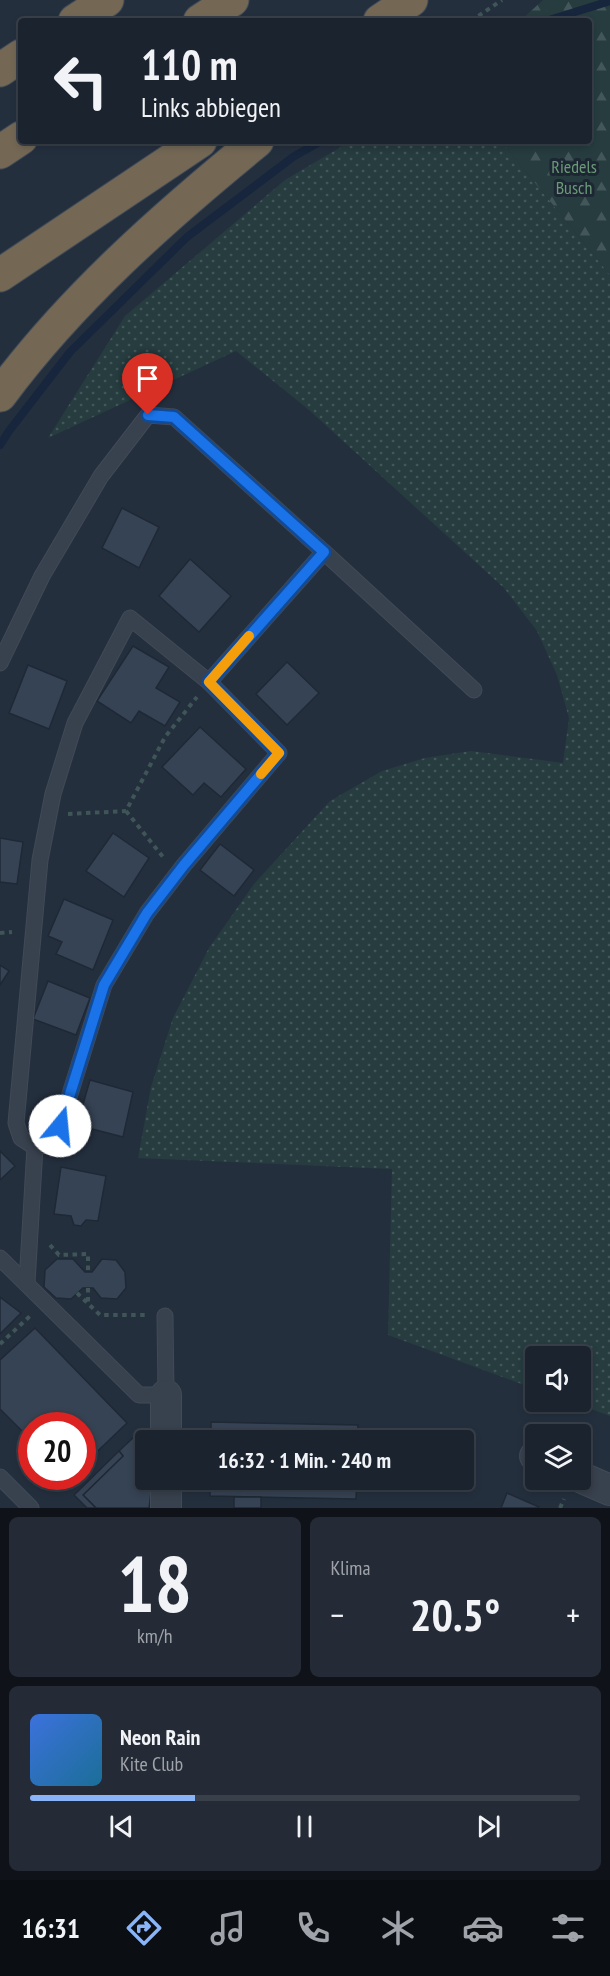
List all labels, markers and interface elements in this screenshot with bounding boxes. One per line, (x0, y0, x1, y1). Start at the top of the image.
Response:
text: 110 m (141, 37, 238, 92)
icon: left (42, 42, 120, 120)
text: Links abbiegen (141, 90, 281, 124)
park label: Riedels Busch (551, 155, 597, 199)
pin (122, 353, 173, 415)
icon: arrive (131, 362, 164, 395)
position arrow (28, 1094, 92, 1158)
map controls (525, 1346, 591, 1490)
button: sound (525, 1346, 591, 1412)
speed limit sign: 20 (18, 1412, 96, 1490)
button: layers (525, 1424, 591, 1490)
text: 16:32 · 1 Min. · 240 m (218, 1446, 391, 1474)
text: 18 (117, 1533, 192, 1634)
text: Klima (331, 1555, 370, 1581)
text: 20.5° (410, 1585, 500, 1643)
text: − (331, 1593, 344, 1636)
text: + (566, 1593, 580, 1636)
text: km/h (137, 1623, 172, 1649)
text: Neon Rain (120, 1723, 200, 1751)
text: Kite Club (120, 1751, 183, 1777)
icon: previous (105, 1810, 138, 1843)
icon: pause (288, 1810, 321, 1843)
icon: next (472, 1810, 505, 1843)
icon: directions (123, 1907, 165, 1949)
icon: music (207, 1907, 249, 1949)
icon: phone (292, 1907, 334, 1949)
icon: climate (377, 1907, 419, 1949)
icon: car (462, 1907, 504, 1949)
icon: filters (547, 1907, 589, 1949)
text: 16:31 (21, 1911, 80, 1945)

